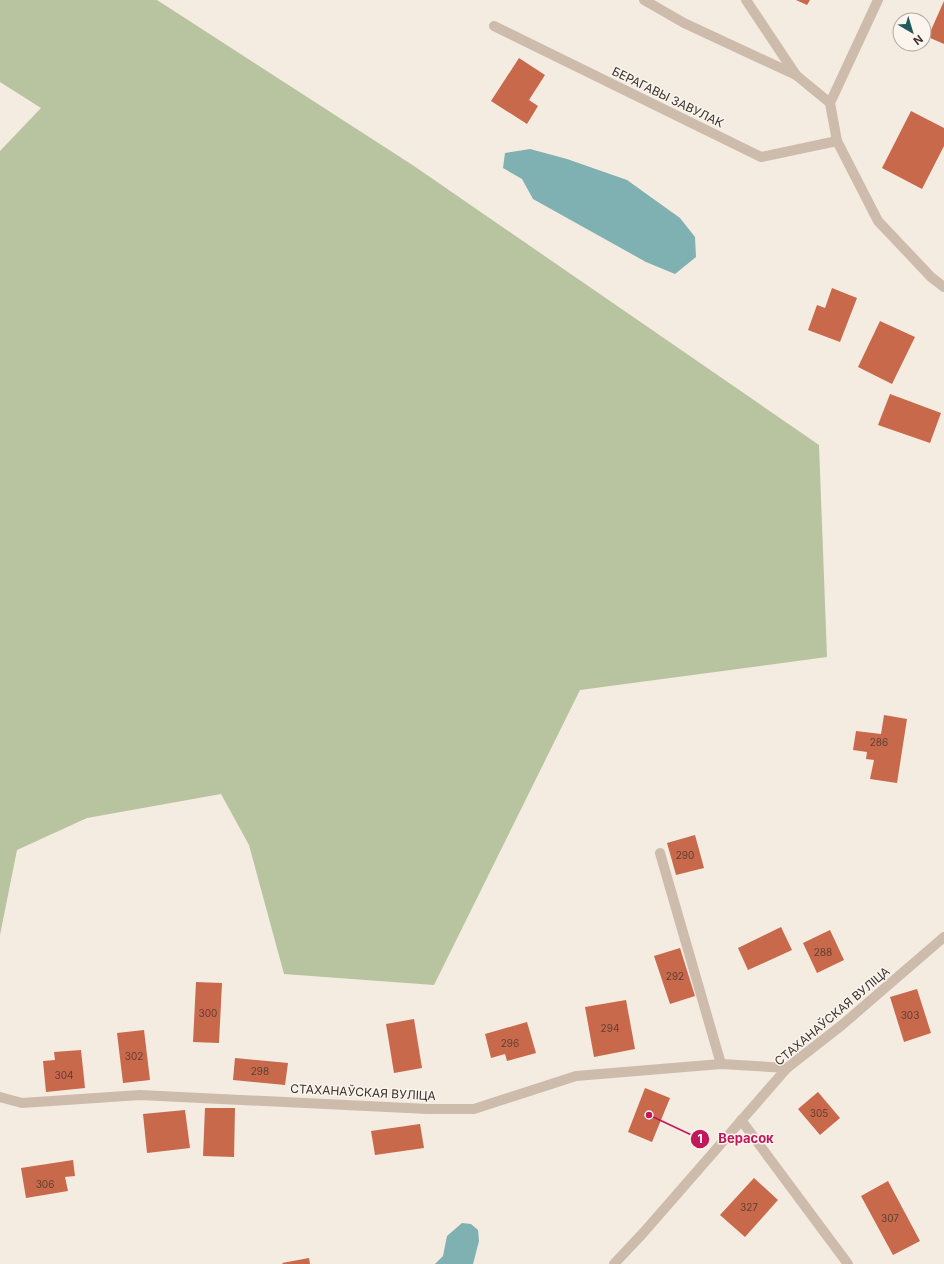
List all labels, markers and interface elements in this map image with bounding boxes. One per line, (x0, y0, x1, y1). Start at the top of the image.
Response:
north arrow (892, 12, 932, 52)
text: N (911, 32, 926, 48)
street label: БЕРАГАВЫ ЗАВУЛАК (610, 63, 726, 131)
house number: 286 (870, 736, 888, 748)
house number: 290 (676, 849, 694, 861)
house number: 288 (814, 946, 832, 958)
street label: СТАХАНАЎСКАЯ ВУЛІЦА (771, 963, 893, 1069)
house number: 292 (666, 970, 684, 982)
house number: 300 (199, 1007, 217, 1019)
house number: 303 (901, 1009, 919, 1021)
house number: 294 (601, 1022, 619, 1034)
house number: 296 (501, 1037, 519, 1049)
house number: 302 (125, 1050, 143, 1062)
house number: 298 (251, 1065, 269, 1077)
house number: 304 (55, 1069, 73, 1081)
street label: СТАХАНАЎСКАЯ ВУЛІЦА (290, 1081, 436, 1103)
house number: 305 (810, 1107, 828, 1119)
callout: Верасок (690, 1126, 782, 1151)
text: Верасок (718, 1130, 774, 1146)
text: 1 (697, 1131, 703, 1146)
house number: 306 (36, 1178, 54, 1190)
house number: 327 (740, 1201, 758, 1213)
house number: 307 (881, 1212, 899, 1224)

